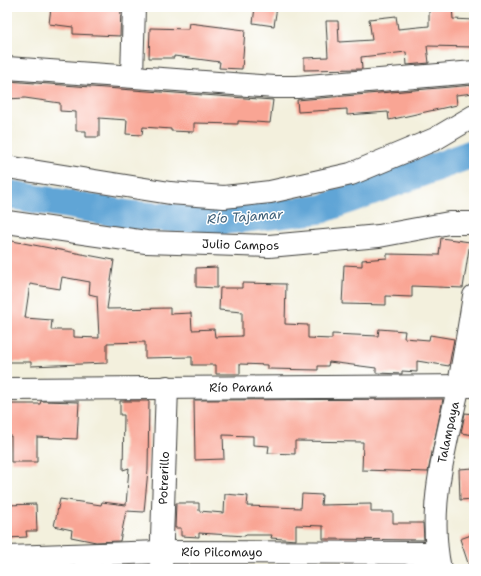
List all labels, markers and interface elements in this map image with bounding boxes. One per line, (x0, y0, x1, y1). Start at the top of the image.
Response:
water label: Río Tajamar (206, 205, 285, 228)
street label: Julio Campos (202, 236, 280, 254)
street label: Río Paraná (209, 379, 273, 396)
street label: Talampaya (434, 399, 463, 465)
street label: Potrerillo (155, 451, 173, 505)
street label: Río Pilcomayo (181, 544, 263, 560)

